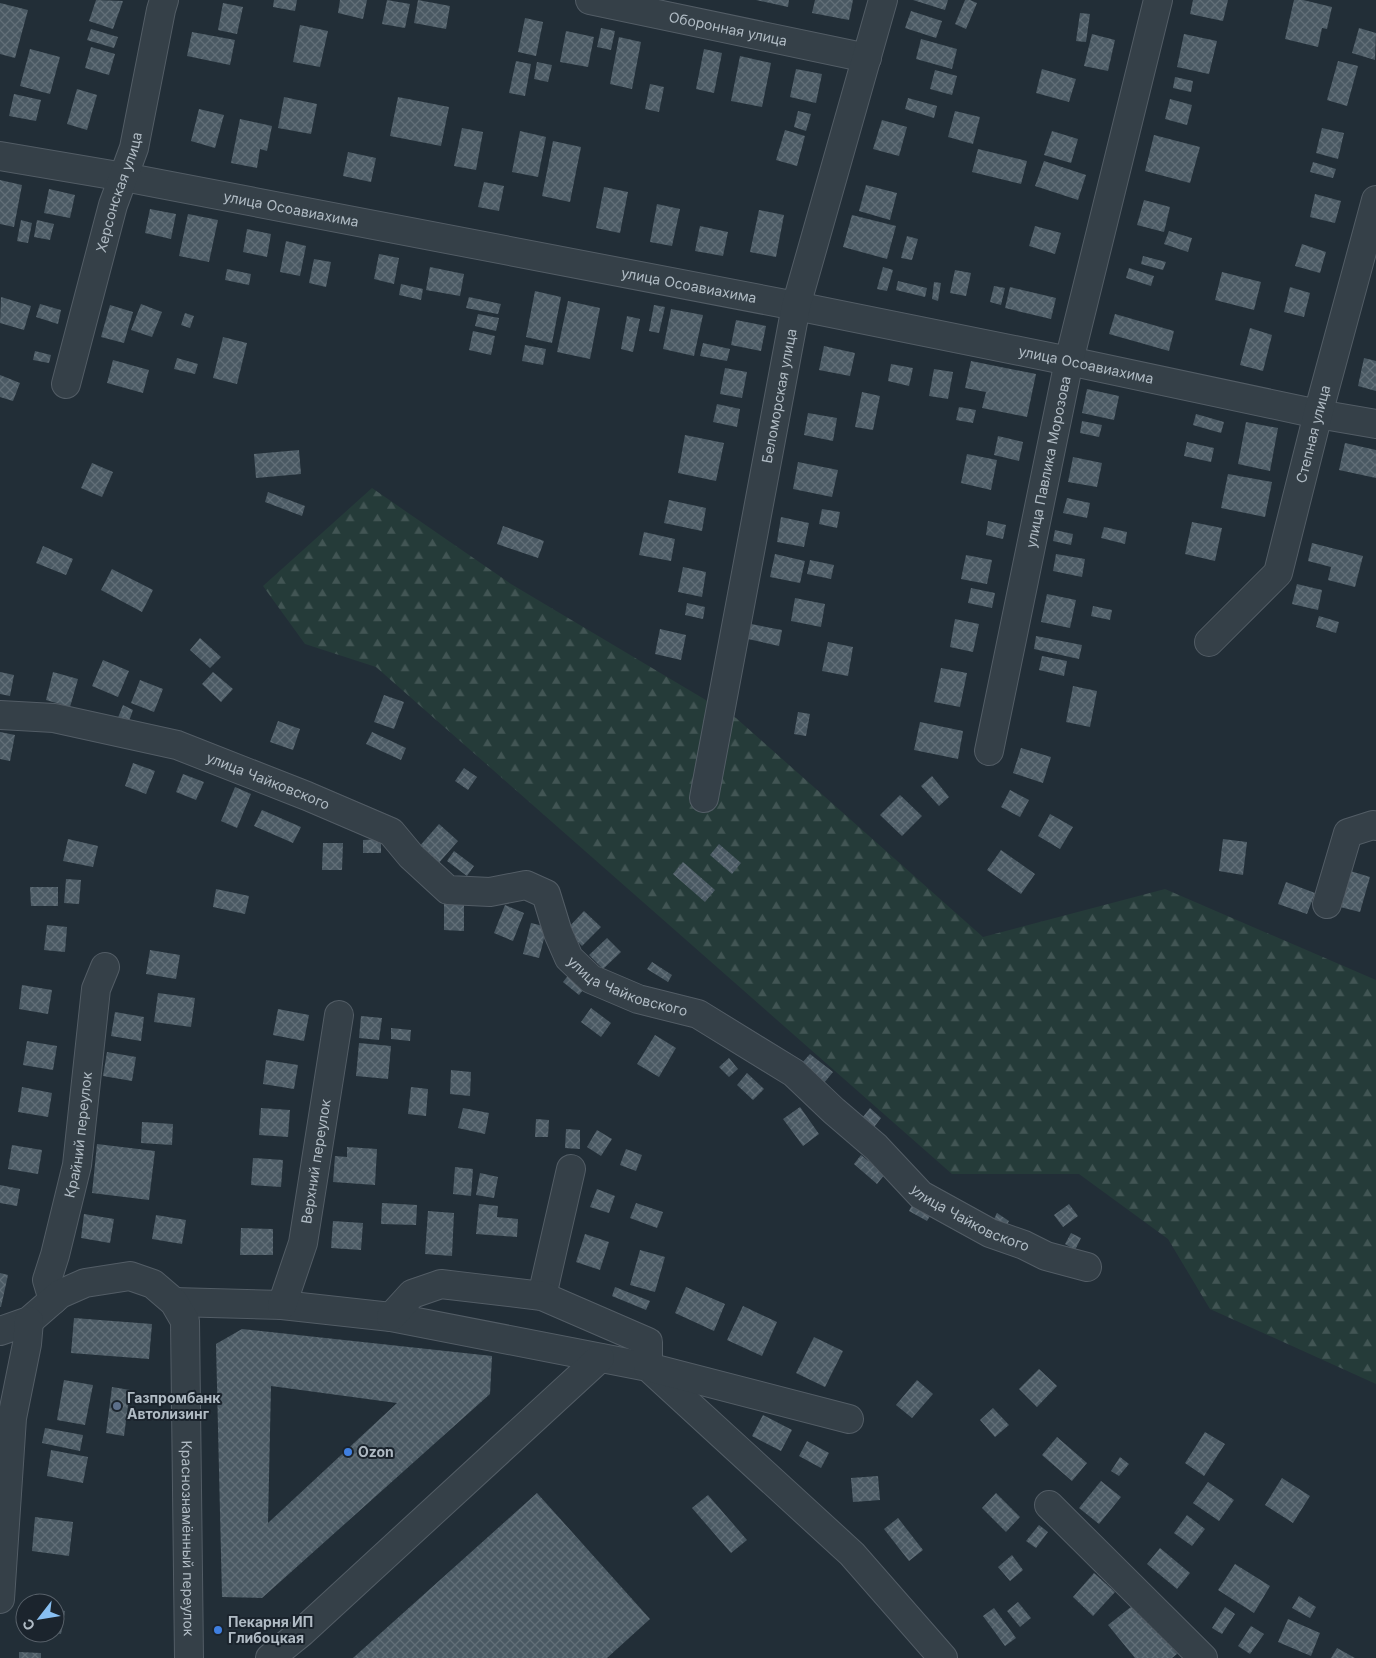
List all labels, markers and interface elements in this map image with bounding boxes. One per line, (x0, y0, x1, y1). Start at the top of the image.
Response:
street label: Оборонная улица (667, 8, 789, 49)
street label: Херсонская улица (92, 131, 145, 254)
street label: улица Осоавиахима (222, 187, 360, 230)
street label: улица Осоавиахима (620, 264, 758, 306)
street label: Беломорская улица (758, 327, 800, 465)
street label: улица Осоавиахима (1017, 342, 1155, 387)
street label: улица Павлика Морозова (1022, 375, 1074, 549)
street label: Степная улица (1292, 383, 1334, 485)
street label: улица Чайковского (204, 748, 333, 813)
street label: улица Чайковского (564, 952, 690, 1019)
street label: Крайний переулок (60, 1070, 95, 1199)
street label: Верхний переулок (297, 1097, 334, 1225)
street label: улица Чайковского (907, 1181, 1033, 1254)
place label: Газпромбанк Автолизинг (127, 1389, 221, 1422)
marker: Газпромбанк Автолизинг (111, 1400, 123, 1412)
street label: Краснознамённый переулок (178, 1440, 198, 1637)
place label: Ozon (358, 1443, 394, 1460)
marker: Ozon (342, 1446, 354, 1458)
north arrow (15, 1593, 65, 1643)
place label: Пекарня ИП Глибоцкая (228, 1613, 313, 1646)
text: С (18, 1616, 38, 1634)
marker: Пекарня ИП Глибоцкая (212, 1624, 224, 1636)

